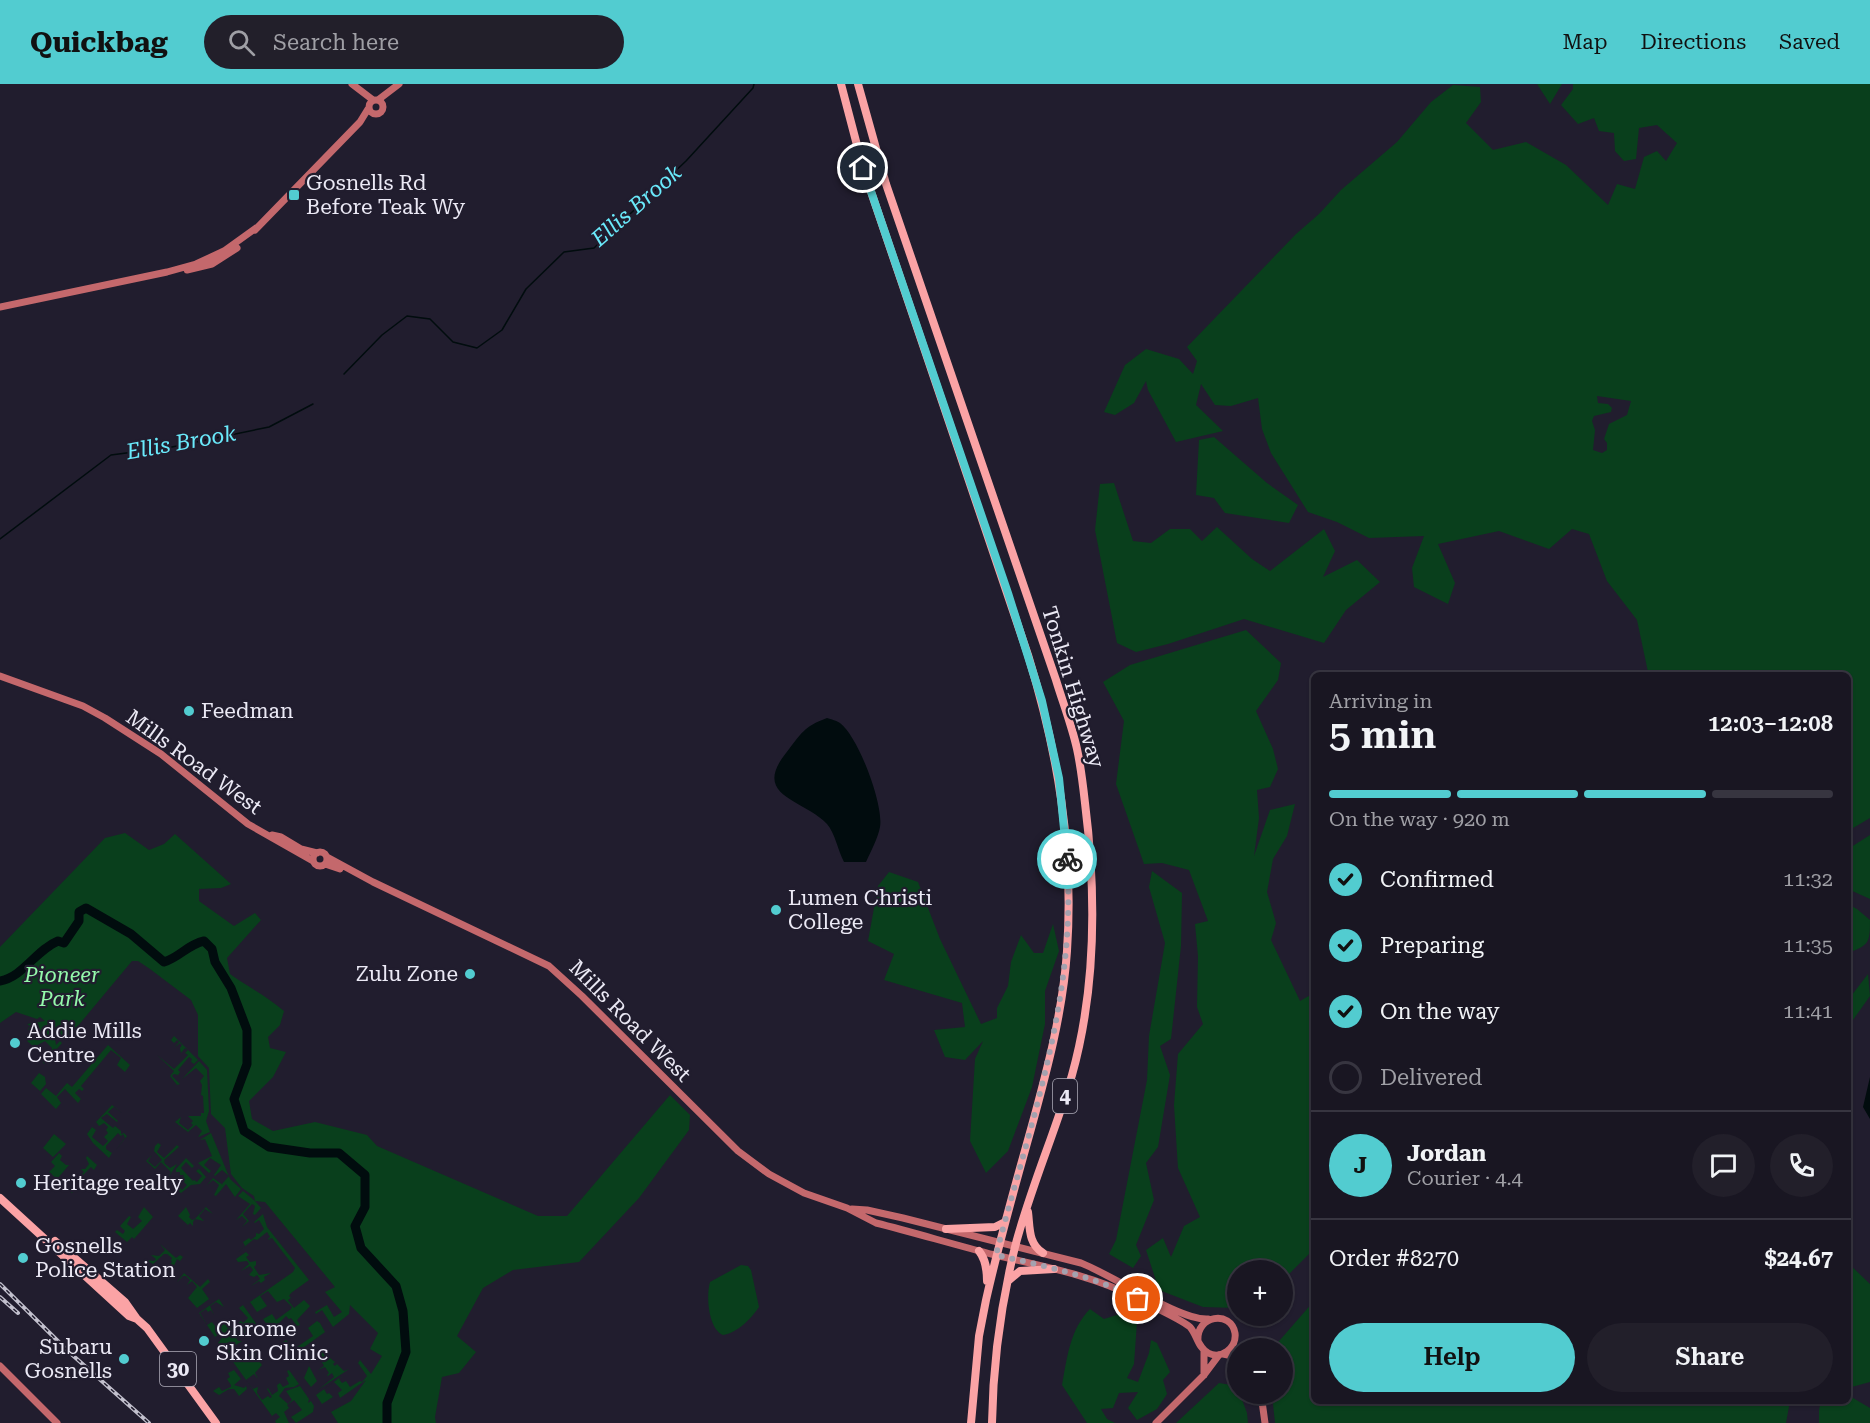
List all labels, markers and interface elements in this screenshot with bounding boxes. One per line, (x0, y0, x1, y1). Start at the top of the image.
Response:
search box (204, 15, 624, 69)
text: Quickbag (30, 26, 168, 59)
icon: search (225, 26, 258, 59)
text: Search here (273, 30, 399, 55)
text: Map (1563, 30, 1607, 54)
text: Directions (1640, 30, 1746, 54)
text: Saved (1779, 30, 1840, 54)
pin (837, 142, 888, 193)
icon: home (846, 151, 879, 184)
water label: Ellis Brook (586, 160, 686, 252)
place label: Gosnells Rd Before Teak Wy (306, 171, 466, 219)
marker: Gosnells Rd Before Teak Wy (287, 188, 301, 202)
water label: Ellis Brook (123, 421, 238, 465)
street label: Tonkin Highway (1037, 603, 1109, 771)
text: Arriving in (1329, 689, 1432, 713)
place label: Feedman (201, 699, 294, 723)
marker: Feedman (182, 704, 196, 718)
street label: Mills Road West (122, 705, 267, 819)
text: 12:03–12:08 (1708, 711, 1833, 736)
text: 5 min (1329, 712, 1436, 758)
text: On the way · 920 m (1329, 807, 1510, 831)
courier (1037, 829, 1097, 889)
icon: bike (1051, 843, 1084, 876)
icon: check (1329, 863, 1362, 896)
text: Confirmed (1380, 867, 1494, 892)
text: 11:32 (1783, 867, 1833, 891)
place label: Lumen Christi College (788, 886, 933, 934)
marker: Lumen Christi College (769, 903, 783, 917)
icon: check (1329, 929, 1362, 962)
text: Preparing (1380, 933, 1484, 958)
text: 11:35 (1783, 933, 1833, 957)
street label: Mills Road West (564, 955, 696, 1087)
place label: Zulu Zone (356, 962, 458, 986)
park label: Pioneer Park (23, 963, 100, 1011)
marker: Zulu Zone (463, 967, 477, 981)
icon: check (1329, 995, 1362, 1028)
text: On the way (1380, 999, 1500, 1024)
text: 11:41 (1783, 999, 1833, 1023)
place label: Addie Mills Centre (27, 1019, 142, 1067)
marker: Addie Mills Centre (8, 1036, 22, 1050)
text: Delivered (1380, 1065, 1482, 1090)
road number: 4 (1053, 1079, 1077, 1113)
button: chat (1692, 1134, 1755, 1197)
button: phone (1770, 1134, 1833, 1197)
text: Jordan (1407, 1141, 1486, 1166)
text: J (1354, 1153, 1367, 1178)
text: Courier · 4.4 (1407, 1166, 1523, 1190)
place label: Heritage realty (33, 1171, 183, 1195)
marker: Heritage realty (14, 1176, 28, 1190)
place label: Gosnells Police Station (35, 1234, 176, 1282)
text: Order #8270 (1329, 1246, 1459, 1271)
text: $24.67 (1764, 1246, 1833, 1271)
marker: Gosnells Police Station (16, 1251, 30, 1265)
map controls (1227, 1260, 1293, 1404)
button: + (1227, 1260, 1293, 1326)
pin (1112, 1273, 1163, 1324)
icon: bag (1121, 1282, 1154, 1315)
place label: Chrome Skin Clinic (216, 1317, 328, 1365)
button: Help (1329, 1323, 1575, 1392)
button: Share (1587, 1323, 1833, 1392)
marker: Chrome Skin Clinic (197, 1334, 211, 1348)
place label: Subaru Gosnells (25, 1335, 112, 1383)
button: − (1227, 1338, 1293, 1404)
marker: Subaru Gosnells (117, 1352, 131, 1366)
road number: 30 (160, 1352, 196, 1386)

